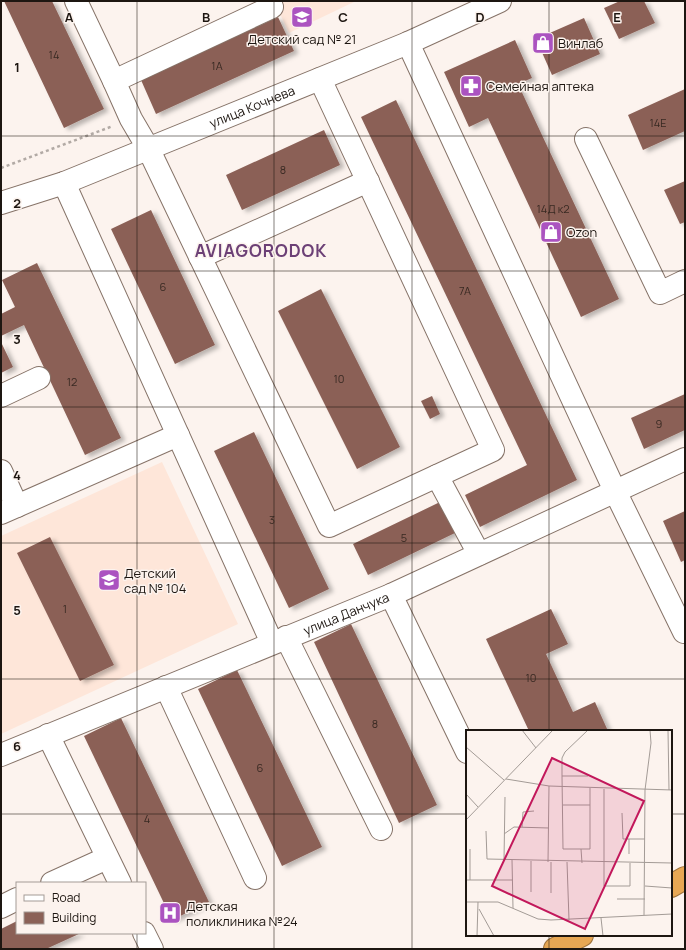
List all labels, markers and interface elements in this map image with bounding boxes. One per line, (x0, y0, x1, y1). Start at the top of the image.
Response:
school or university icon: Детский сад № 21 (289, 4, 315, 30)
text: A (65, 8, 74, 26)
text: B (202, 8, 210, 26)
text: C (338, 8, 348, 26)
text: D (475, 8, 485, 26)
text: E (613, 8, 621, 26)
place label: Детский сад № 21 (248, 30, 356, 48)
shop icon: Винлаб (530, 30, 556, 56)
place label: Винлаб (558, 34, 604, 52)
house number: 14 (49, 47, 59, 62)
text: 1 (14, 58, 20, 76)
house number: 1А (211, 58, 223, 73)
pharmacy icon: Семейная аптека (458, 73, 484, 99)
place label: Семейная аптека (486, 77, 594, 95)
street label: улица Кочнева (206, 81, 297, 132)
house number: 14Е (649, 115, 667, 130)
house number: 8 (280, 162, 286, 177)
text: 2 (13, 194, 21, 212)
house number: 14Д к2 (537, 201, 569, 216)
shop icon: Ozon (538, 219, 564, 245)
place label: Ozon (566, 223, 597, 241)
district label: AVIAGORODOK (195, 239, 327, 262)
house number: 6 (160, 279, 167, 294)
house number: 7А (459, 283, 471, 298)
text: 3 (13, 330, 21, 348)
house number: 10 (333, 371, 345, 386)
house number: 12 (67, 374, 77, 389)
house number: 9 (656, 416, 663, 431)
text: 4 (13, 466, 21, 484)
house number: 3 (269, 512, 275, 527)
house number: 5 (401, 530, 407, 545)
place label: Детский сад № 104 (124, 564, 187, 597)
school or university icon: Детский сад № 104 (96, 567, 122, 593)
street label: улица Данчука (300, 588, 392, 639)
text: 5 (13, 601, 21, 619)
house number: 1 (63, 601, 67, 616)
house number: 10 (525, 670, 537, 685)
house number: 8 (372, 716, 378, 731)
inset map (466, 730, 672, 936)
text: 6 (13, 737, 21, 755)
house number: 6 (257, 760, 264, 775)
house number: 4 (144, 811, 150, 826)
legend (16, 882, 146, 934)
text: Road (52, 889, 80, 906)
place label: Детская поликлиника №24 (186, 897, 298, 930)
hospital icon: Детская поликлиника №24 (157, 900, 183, 926)
text: Building (52, 909, 96, 926)

